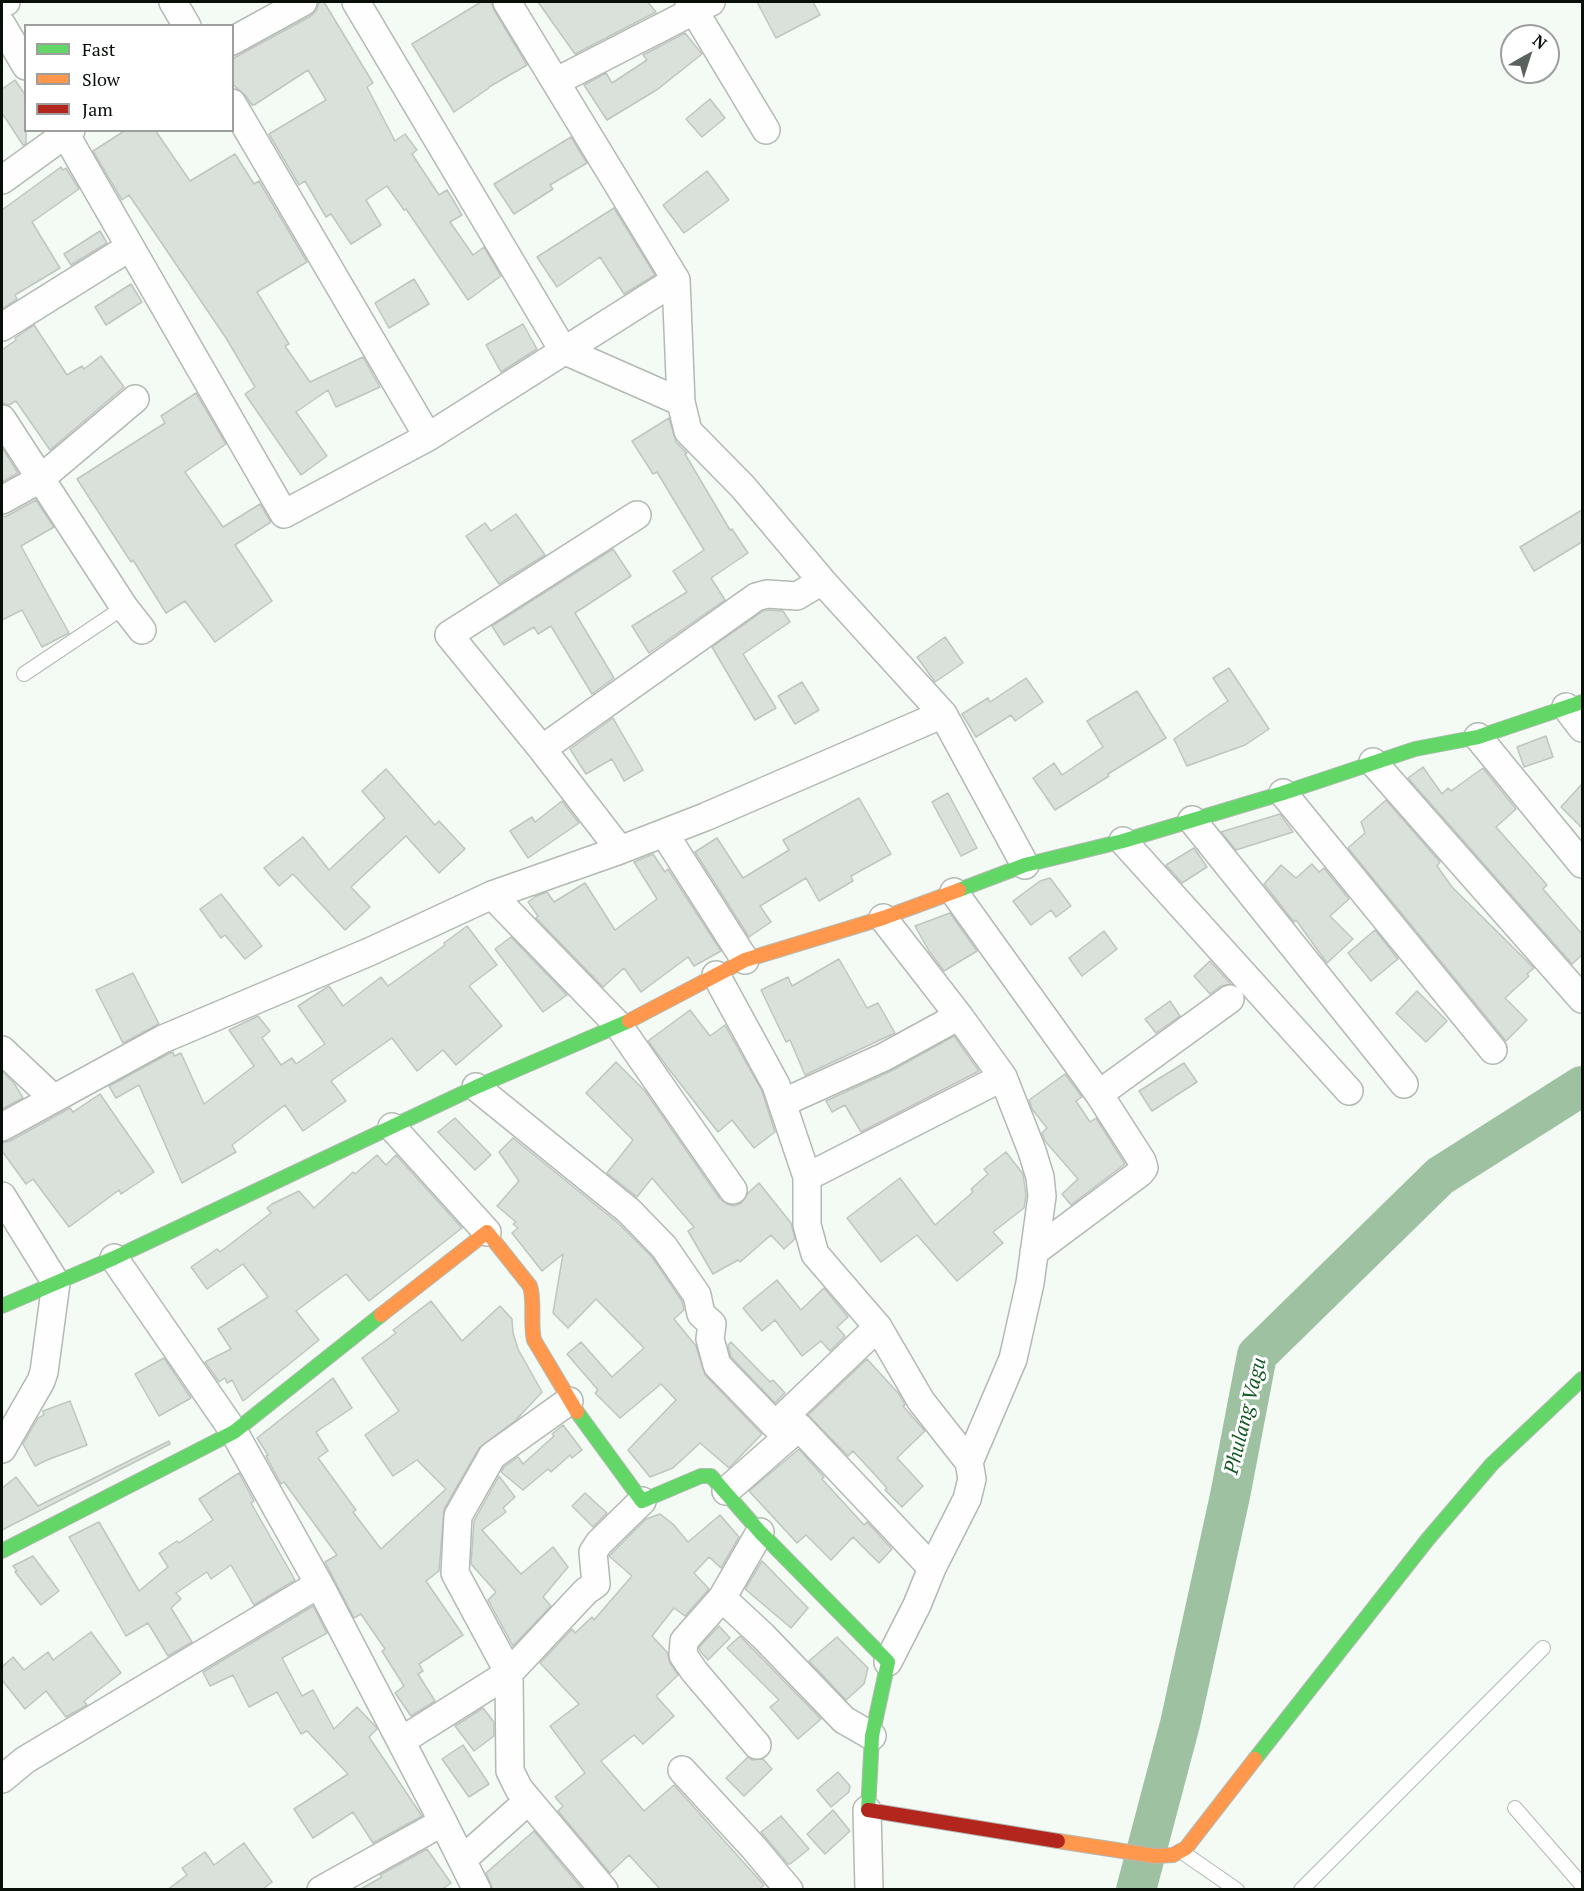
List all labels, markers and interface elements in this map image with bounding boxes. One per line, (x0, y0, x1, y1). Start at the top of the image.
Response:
legend (24, 24, 234, 132)
north arrow (1500, 24, 1560, 84)
text: N (1528, 29, 1552, 54)
text: Fast (82, 37, 115, 61)
text: Slow (82, 67, 120, 91)
text: Jam (82, 97, 113, 121)
water label: Phulang Vagu (1220, 1355, 1272, 1477)

